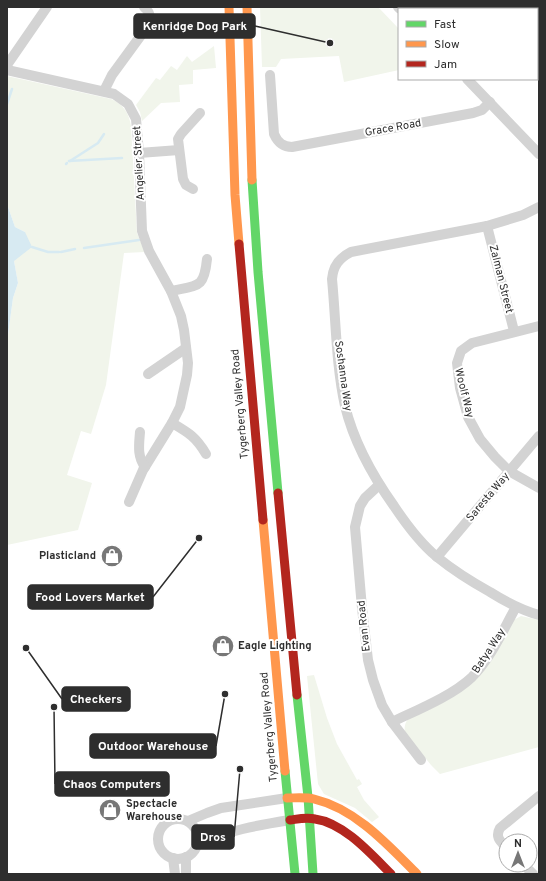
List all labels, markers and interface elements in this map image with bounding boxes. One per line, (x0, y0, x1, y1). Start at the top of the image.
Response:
legend (398, 8, 538, 80)
callout: Kenridge Dog Park (134, 14, 255, 38)
text: Fast (434, 17, 456, 33)
text: Kenridge Dog Park (143, 19, 248, 35)
text: Slow (434, 37, 460, 53)
text: Jam (434, 57, 457, 73)
street label: Grace Road (364, 116, 422, 140)
street label: Angelier Street (130, 125, 148, 201)
street label: Zalman Street (486, 243, 516, 315)
street label: Soshanna Way (331, 340, 355, 412)
street label: Tygerberg Valley Road (228, 348, 252, 460)
street label: Woolf Way (451, 367, 477, 420)
street label: Saresta Way (463, 469, 513, 525)
shop icon: Plasticland (99, 543, 125, 569)
place label: Plasticland (39, 549, 96, 563)
callout: Food Lovers Market (28, 585, 153, 609)
text: Food Lovers Market (35, 590, 145, 606)
street label: Evan Road (354, 600, 374, 652)
street label: Batya Way (469, 626, 509, 676)
shop icon: Eagle Lighting (210, 633, 236, 659)
place label: Eagle Lighting (238, 639, 312, 653)
street label: Tygerberg Valley Road (257, 671, 281, 783)
callout: Checkers (62, 687, 130, 711)
text: Checkers (70, 692, 122, 708)
callout: Outdoor Warehouse (90, 734, 216, 758)
text: Outdoor Warehouse (98, 739, 208, 755)
callout: Chaos Computers (55, 772, 169, 796)
text: Chaos Computers (63, 777, 161, 793)
shop icon: Spectacle Warehouse (97, 797, 123, 823)
place label: Spectacle Warehouse (126, 797, 182, 824)
callout: Dros (192, 825, 234, 849)
text: Dros (200, 830, 226, 846)
north arrow (498, 833, 538, 873)
text: N (514, 837, 522, 851)

